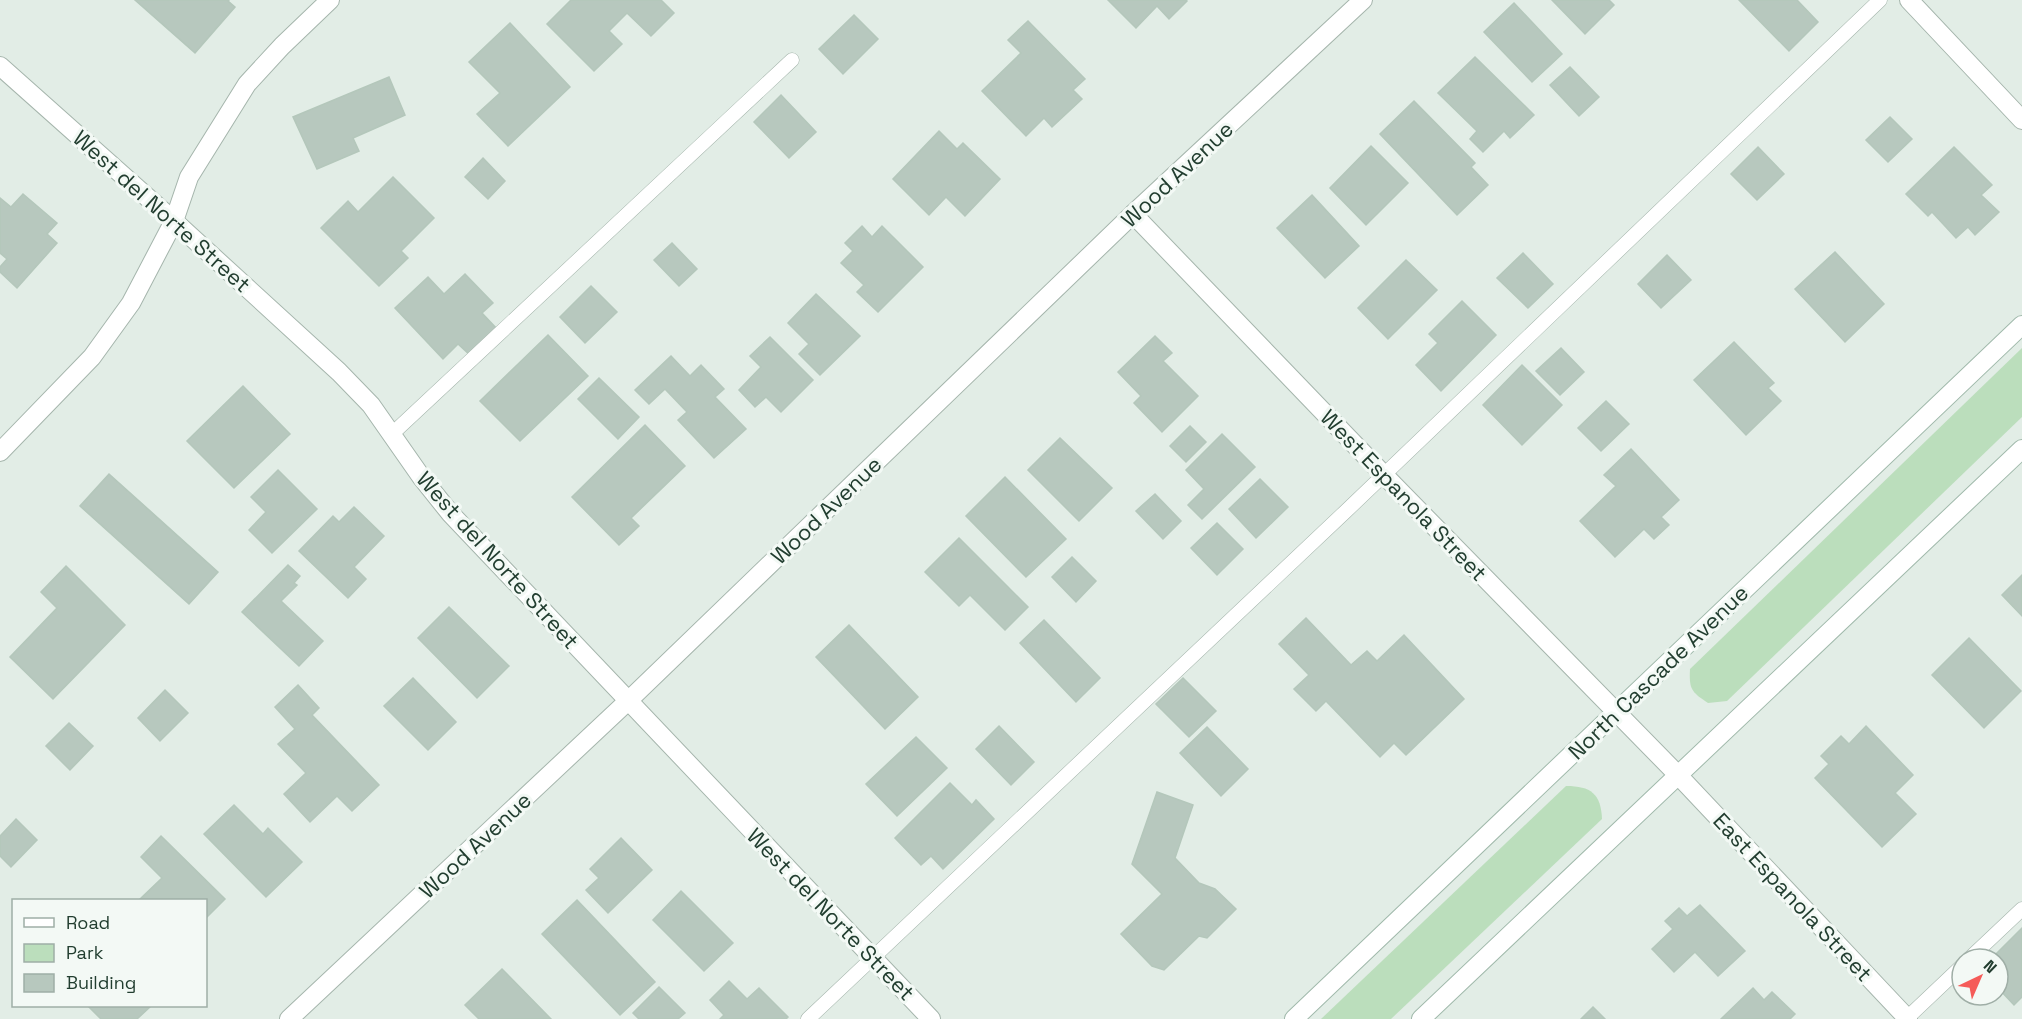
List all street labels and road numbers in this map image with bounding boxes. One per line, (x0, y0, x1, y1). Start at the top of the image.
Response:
street label: Wood Avenue (1115, 115, 1239, 233)
street label: West del Norte Street (67, 124, 257, 298)
street label: West Espanola Street (1315, 403, 1493, 587)
street label: Wood Avenue (765, 450, 887, 570)
street label: West del Norte Street (411, 465, 585, 655)
street label: North Cascade Avenue (1562, 579, 1754, 765)
street label: Wood Avenue (413, 786, 537, 904)
street label: East Espanola Street (1707, 807, 1879, 987)
street label: West del Norte Street (741, 822, 921, 1006)

